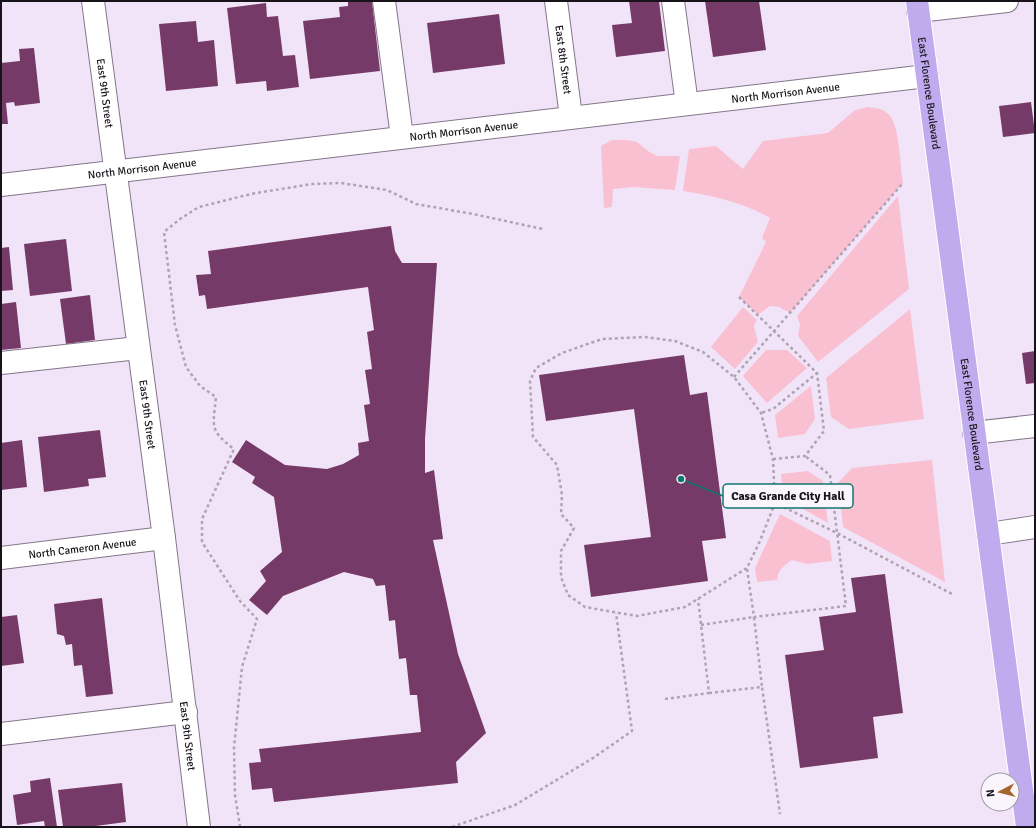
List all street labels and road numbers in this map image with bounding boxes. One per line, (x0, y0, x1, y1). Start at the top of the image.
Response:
street label: East 8th Street (552, 24, 574, 95)
street label: East Florence Boulevard (915, 36, 943, 150)
street label: East 9th Street (94, 58, 116, 129)
street label: North Morrison Avenue (731, 80, 841, 106)
street label: North Morrison Avenue (409, 118, 519, 144)
street label: North Morrison Avenue (87, 156, 197, 182)
street label: East Florence Boulevard (958, 357, 985, 472)
street label: East 9th Street (136, 379, 158, 450)
street label: North Cameron Avenue (28, 535, 137, 562)
street label: East 9th Street (177, 701, 198, 772)

